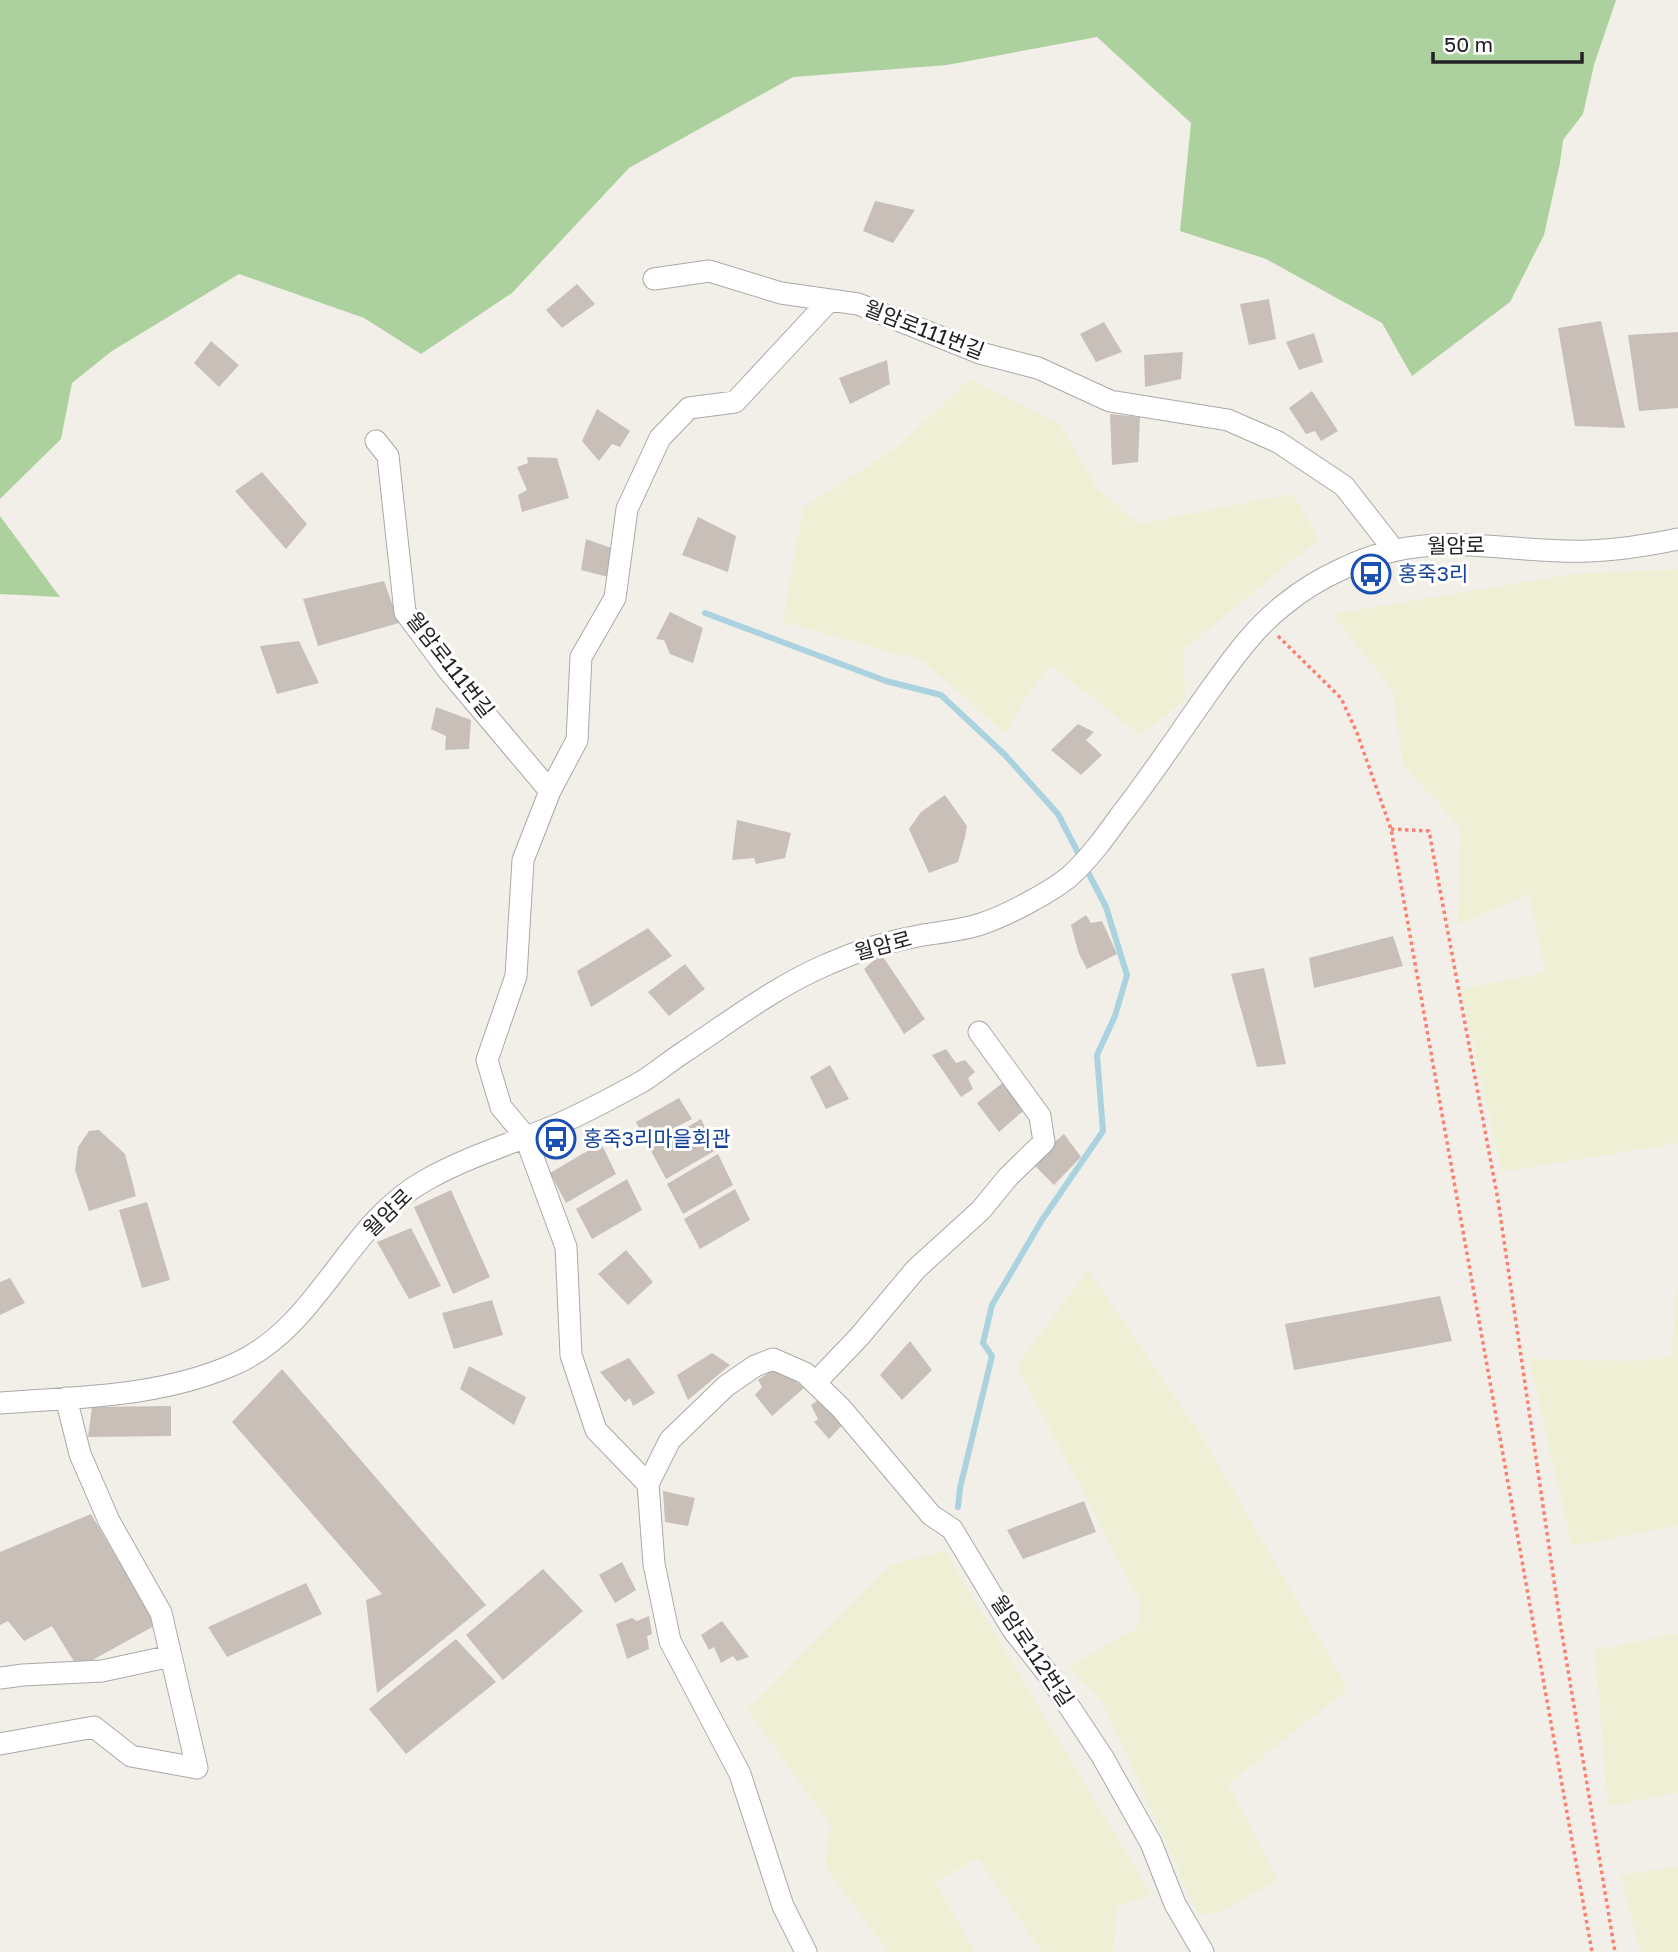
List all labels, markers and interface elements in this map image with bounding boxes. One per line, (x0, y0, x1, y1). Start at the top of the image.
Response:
scale bar (1433, 21, 1582, 65)
text: 50 m (1444, 31, 1493, 57)
street label: 월암로111번길 (860, 294, 988, 364)
street label: 월암로 (1427, 531, 1485, 559)
bus stop icon: 홍죽3리 (1350, 553, 1392, 595)
place label: 홍죽3리 (1398, 560, 1468, 586)
street label: 월암로111번길 (401, 606, 500, 722)
street label: 월암로 (851, 925, 914, 965)
bus stop icon: 홍죽3리마을회관 (535, 1118, 577, 1160)
place label: 홍죽3리마을회관 (583, 1125, 731, 1151)
street label: 월암로 (357, 1183, 417, 1242)
street label: 월암로112번길 (986, 1590, 1080, 1711)

